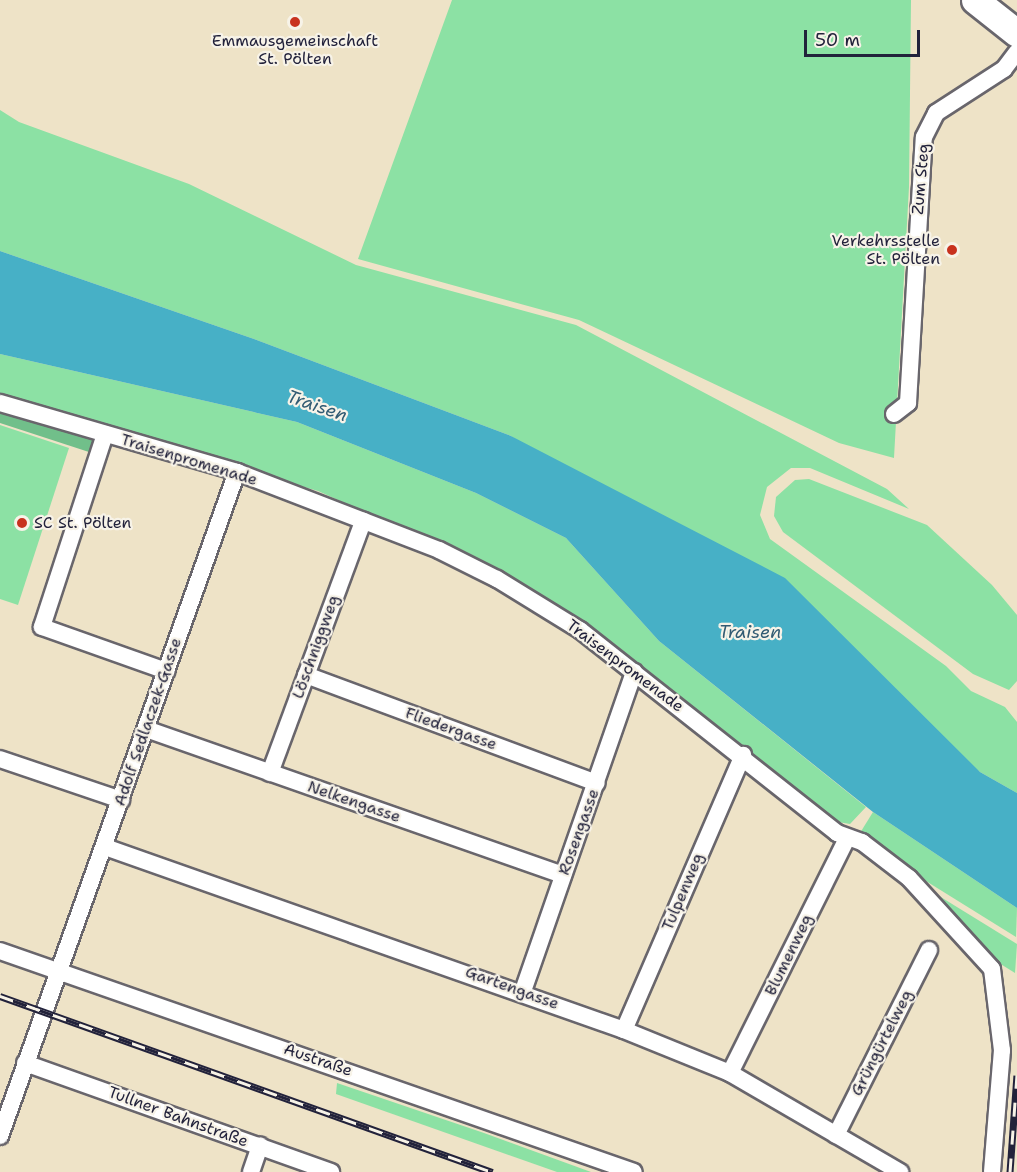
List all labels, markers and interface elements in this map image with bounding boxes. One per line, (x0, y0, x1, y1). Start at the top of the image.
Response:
marker: Emmausgemeinschaft St. Pölten (288, 15, 302, 29)
scale bar (807, 18, 922, 56)
text: 50 m (815, 28, 860, 52)
place label: Emmausgemeinschaft St. Pölten (212, 31, 378, 69)
street label: Zum Steg (908, 143, 934, 215)
place label: Verkehrsstelle St. Pölten (832, 231, 940, 269)
marker: Verkehrsstelle St. Pölten (945, 243, 959, 257)
water label: Traisen (284, 386, 350, 426)
street label: Traisenpromenade (118, 430, 260, 490)
place label: SC St. Pölten (34, 513, 131, 533)
marker: SC St. Pölten (15, 516, 29, 530)
street label: Löschniggweg (288, 593, 344, 701)
street label: Traisenpromenade (563, 616, 687, 716)
water label: Traisen (719, 621, 781, 643)
street label: Adolf Sedlaczek-Gasse (110, 635, 186, 809)
street label: Fliedergasse (403, 704, 499, 754)
street label: Nelkengasse (305, 777, 403, 827)
street label: Rosengasse (555, 786, 603, 878)
street label: Tulpenweg (658, 850, 708, 934)
street label: Blumenweg (761, 911, 817, 999)
street label: Gartengasse (463, 962, 561, 1014)
street label: Grüngürtelweg (847, 987, 917, 1099)
street label: Austraße (281, 1039, 355, 1081)
street label: Tullner Bahnstraße (105, 1083, 251, 1151)

